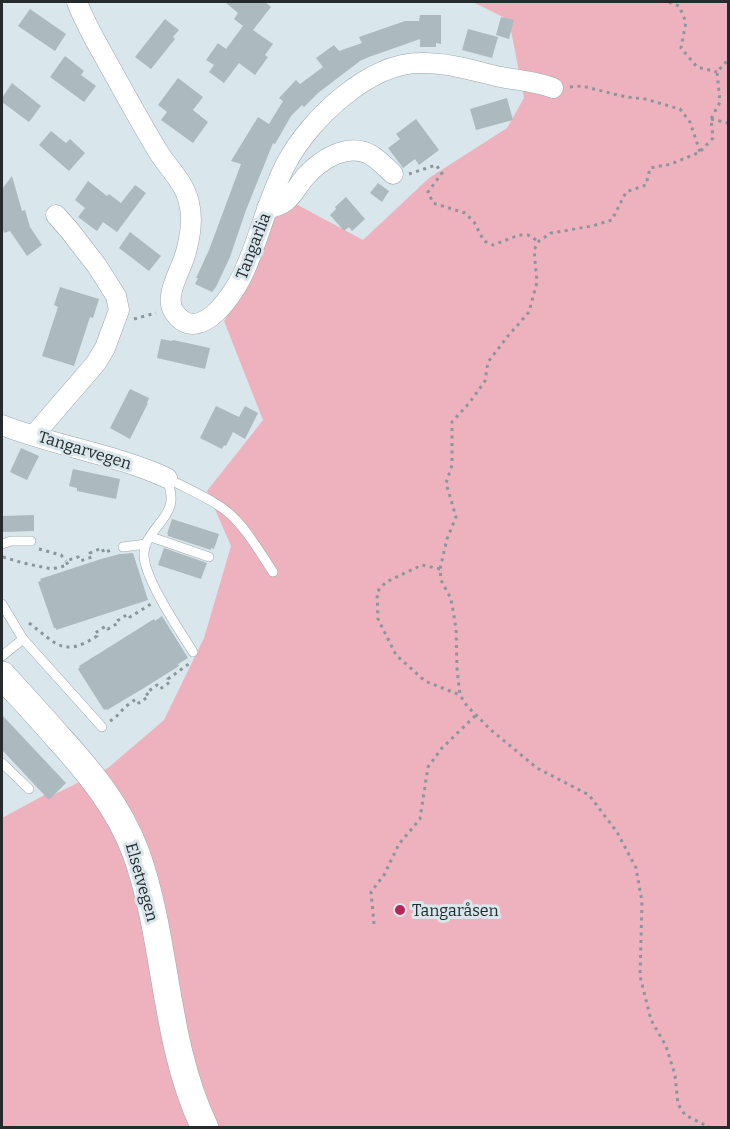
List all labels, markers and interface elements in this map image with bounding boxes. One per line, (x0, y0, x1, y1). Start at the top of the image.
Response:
street label: Tangarlia (232, 210, 274, 282)
street label: Tangarvegen (36, 427, 134, 473)
street label: Elsetvegen (122, 840, 162, 924)
place label: Tangaråsen (412, 901, 499, 920)
marker: Tangaråsen (393, 903, 407, 917)

